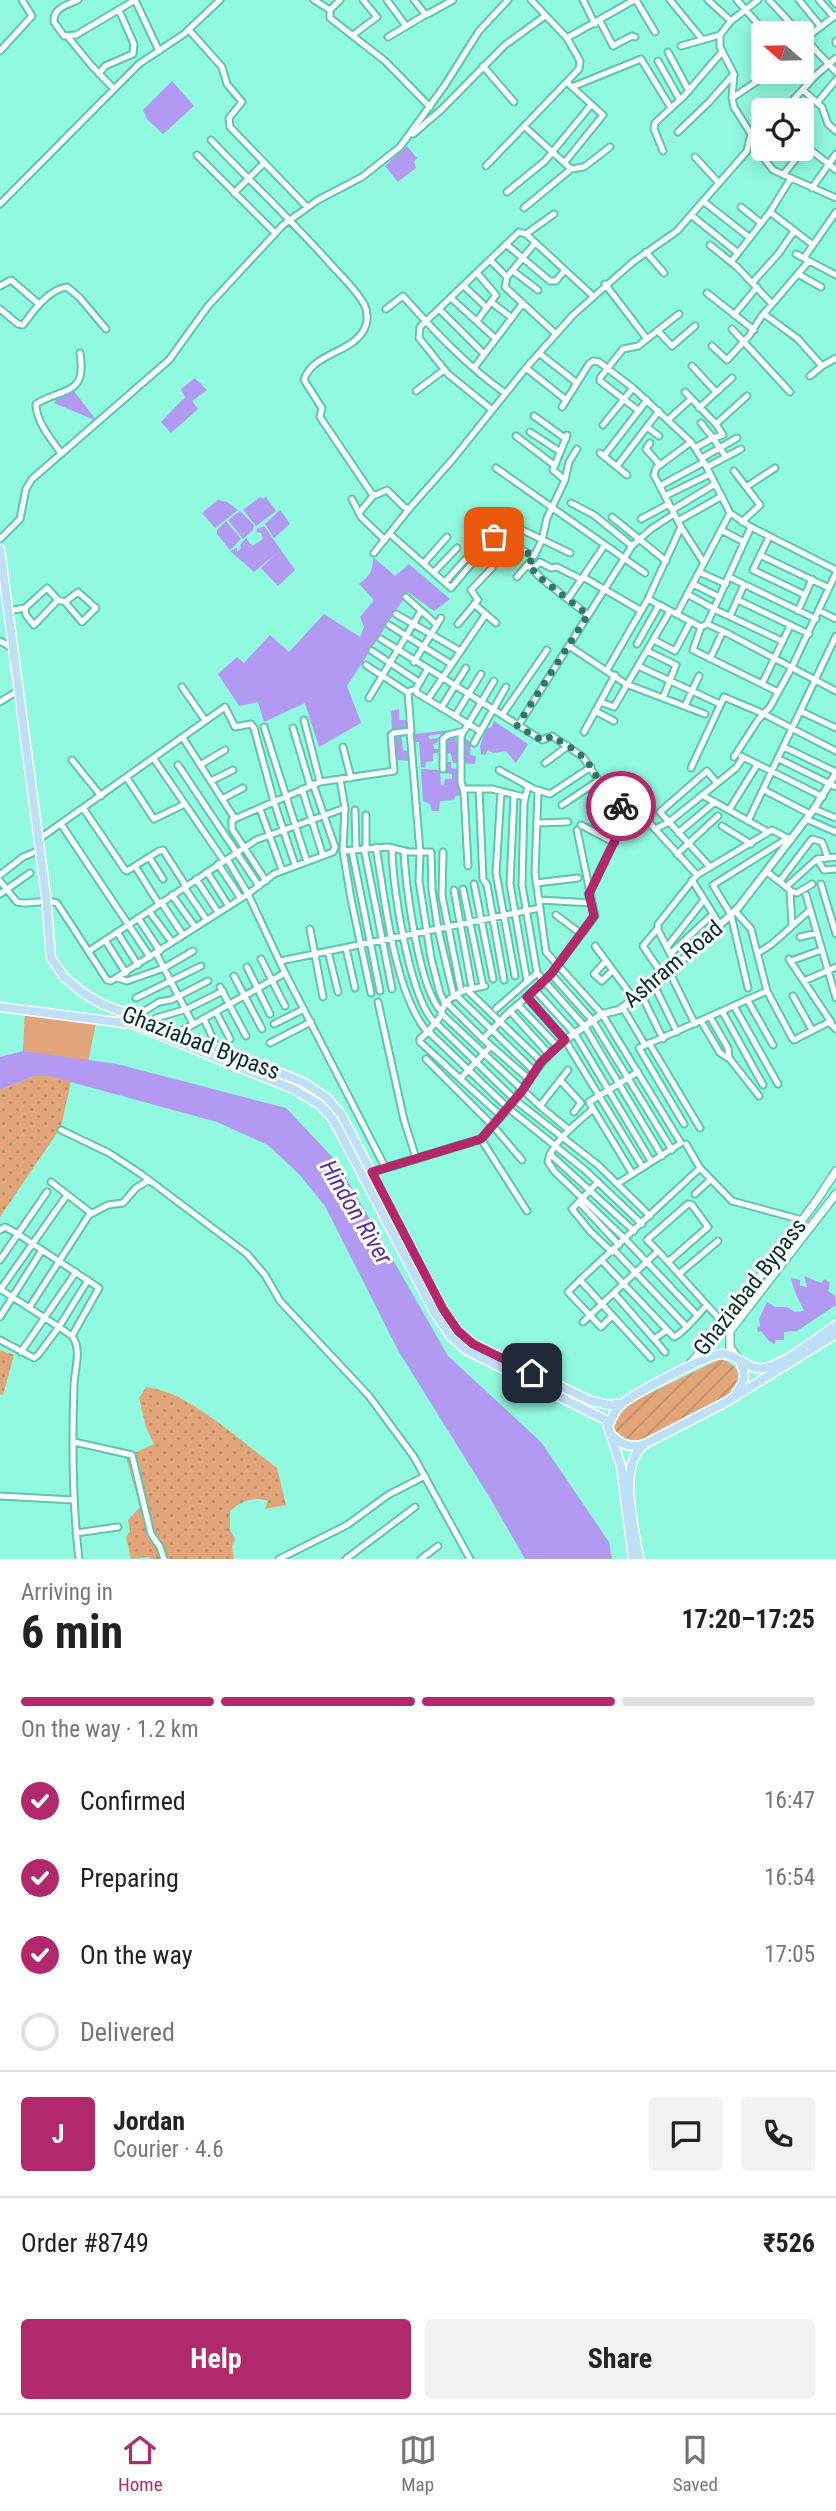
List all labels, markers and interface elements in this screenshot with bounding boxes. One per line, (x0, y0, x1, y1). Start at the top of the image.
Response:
north arrow (751, 21, 814, 84)
map controls (751, 21, 814, 161)
button: locate (751, 98, 814, 161)
pin (464, 507, 524, 567)
icon: bag (475, 518, 513, 556)
courier (586, 771, 656, 841)
icon: bike (602, 787, 640, 825)
street label: Ashram Road (618, 915, 728, 1013)
street label: Ghaziabad Bypass (118, 1001, 284, 1085)
water label: Hindon River (314, 1155, 398, 1270)
street label: Ghaziabad Bypass (688, 1213, 812, 1361)
pin (502, 1343, 562, 1403)
icon: home (513, 1354, 551, 1392)
text: Arriving in (21, 1579, 113, 1606)
text: 17:20–17:25 (681, 1604, 815, 1634)
text: 6 min (21, 1605, 123, 1659)
text: On the way · 1.2 km (21, 1716, 199, 1743)
icon: check (21, 1782, 59, 1820)
text: Confirmed (80, 1786, 186, 1816)
text: 16:47 (764, 1787, 815, 1814)
icon: check (21, 1859, 59, 1897)
text: Preparing (80, 1863, 179, 1893)
text: 16:54 (764, 1864, 815, 1891)
icon: check (21, 1936, 59, 1974)
text: On the way (80, 1940, 193, 1970)
text: 17:05 (764, 1941, 815, 1968)
text: Delivered (80, 2017, 175, 2047)
button: chat (649, 2097, 723, 2171)
button: phone (741, 2097, 815, 2171)
text: Jordan (113, 2106, 185, 2136)
text: J (52, 2119, 64, 2149)
text: Courier · 4.6 (113, 2136, 224, 2163)
text: Order #8749 (21, 2228, 149, 2258)
text: ₹526 (763, 2228, 815, 2258)
button: Help (21, 2319, 411, 2399)
button: Share (425, 2319, 815, 2399)
tab: Home (118, 2431, 163, 2496)
tab: Map (399, 2431, 437, 2496)
tab: Saved (673, 2431, 718, 2496)

